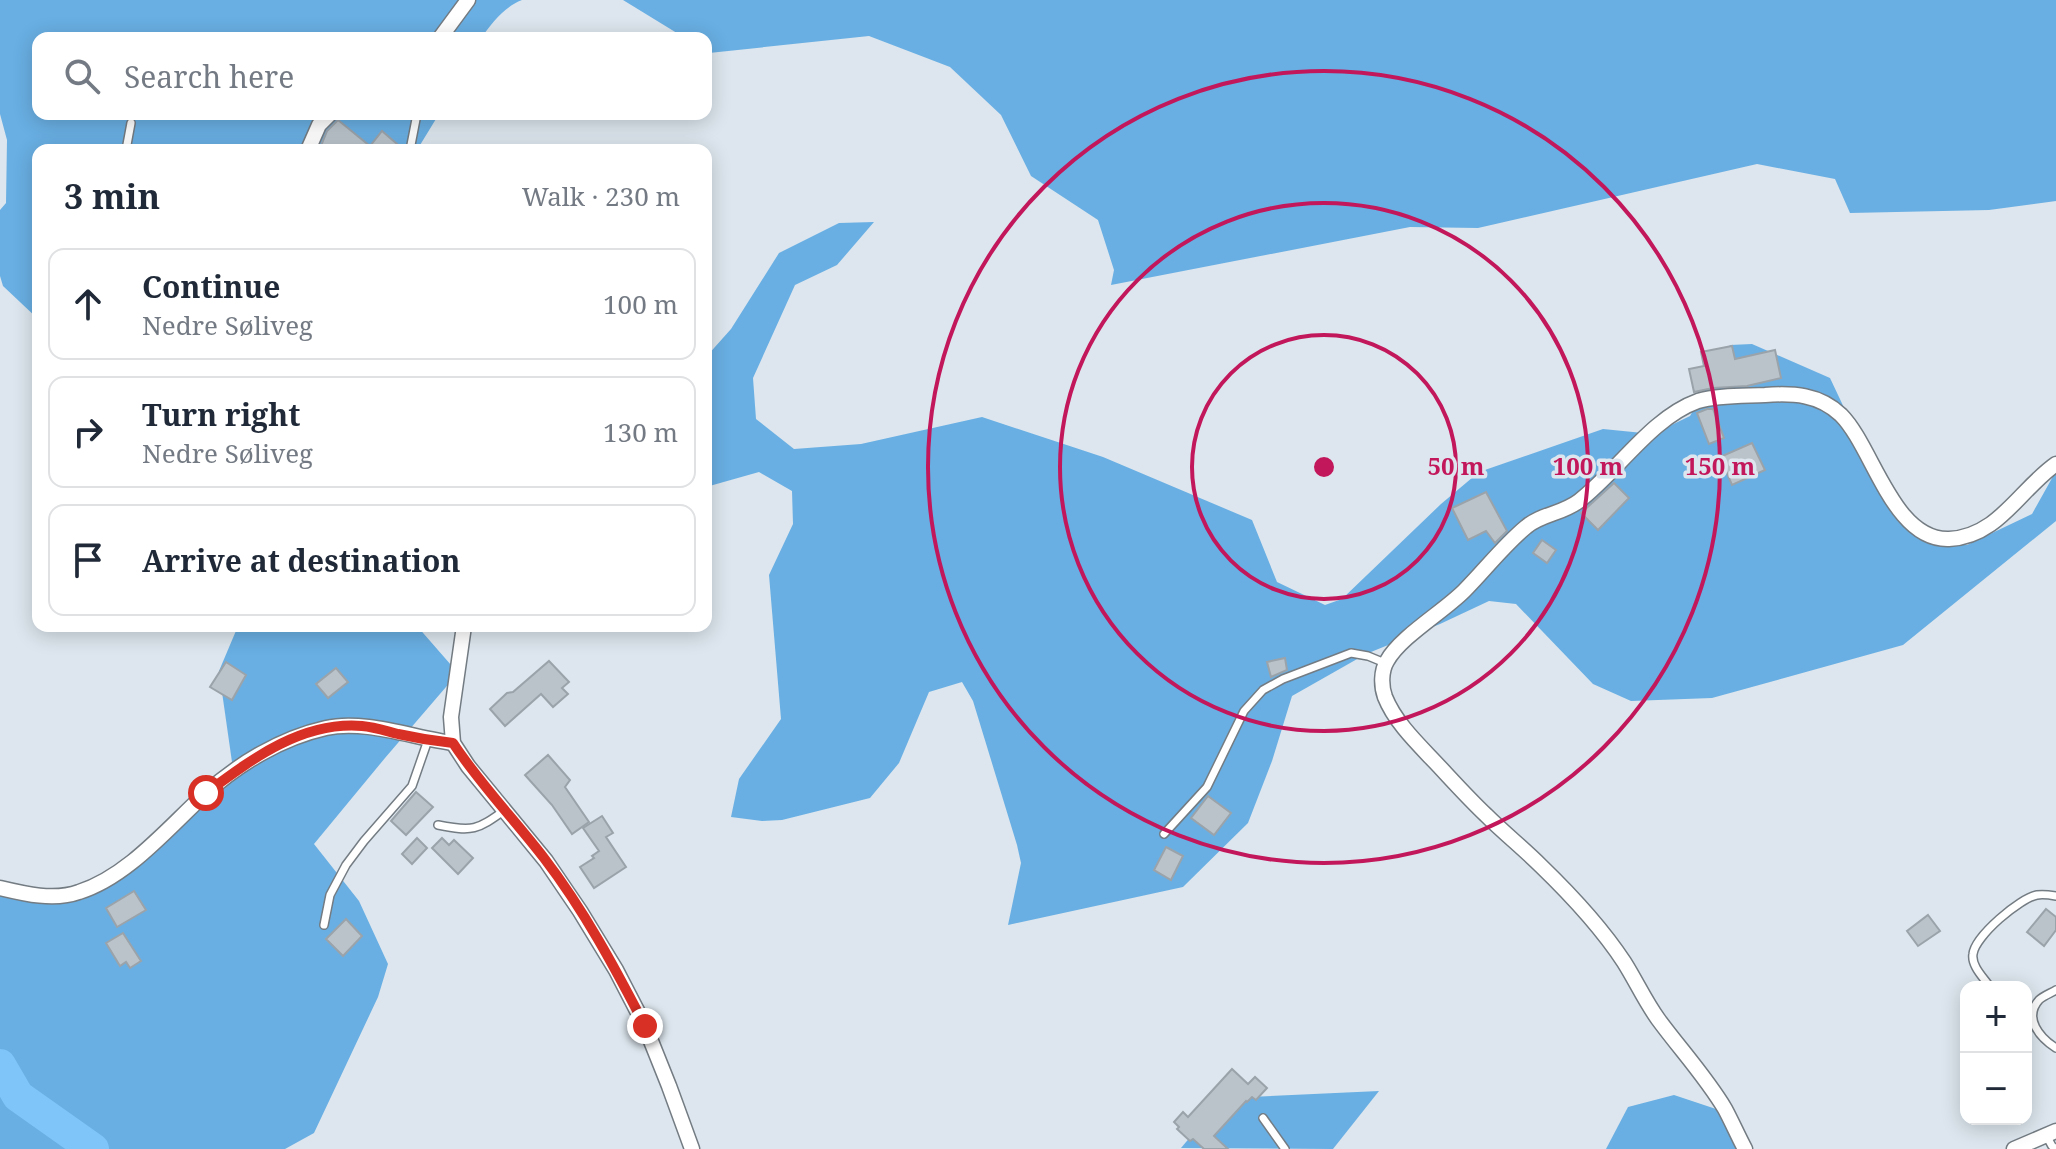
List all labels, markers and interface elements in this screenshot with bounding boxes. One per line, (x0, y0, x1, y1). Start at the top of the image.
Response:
search box (32, 32, 712, 120)
icon: search (60, 54, 104, 98)
text: Search here (124, 56, 294, 97)
text: 3 min (64, 173, 160, 219)
text: Walk · 230 m (522, 178, 680, 214)
text: Continue (142, 266, 280, 307)
icon: ahead (66, 282, 110, 326)
text: 100 m (603, 286, 678, 322)
text: Nedre Søliveg (142, 307, 313, 343)
text: Turn right (142, 394, 300, 435)
icon: right (66, 410, 110, 454)
text: 130 m (603, 414, 678, 450)
text: Nedre Søliveg (142, 435, 313, 471)
text: 50 m (1427, 449, 1485, 482)
text: 100 m (1553, 449, 1624, 482)
text: 150 m (1685, 449, 1756, 482)
centre of rings (1310, 453, 1338, 481)
icon: arrive (66, 538, 110, 582)
text: Arrive at destination (142, 540, 461, 581)
route start (188, 775, 224, 811)
map controls (1960, 981, 2032, 1125)
button: + (1960, 981, 2032, 1053)
route end (627, 1008, 663, 1044)
button: − (1960, 1053, 2032, 1125)

